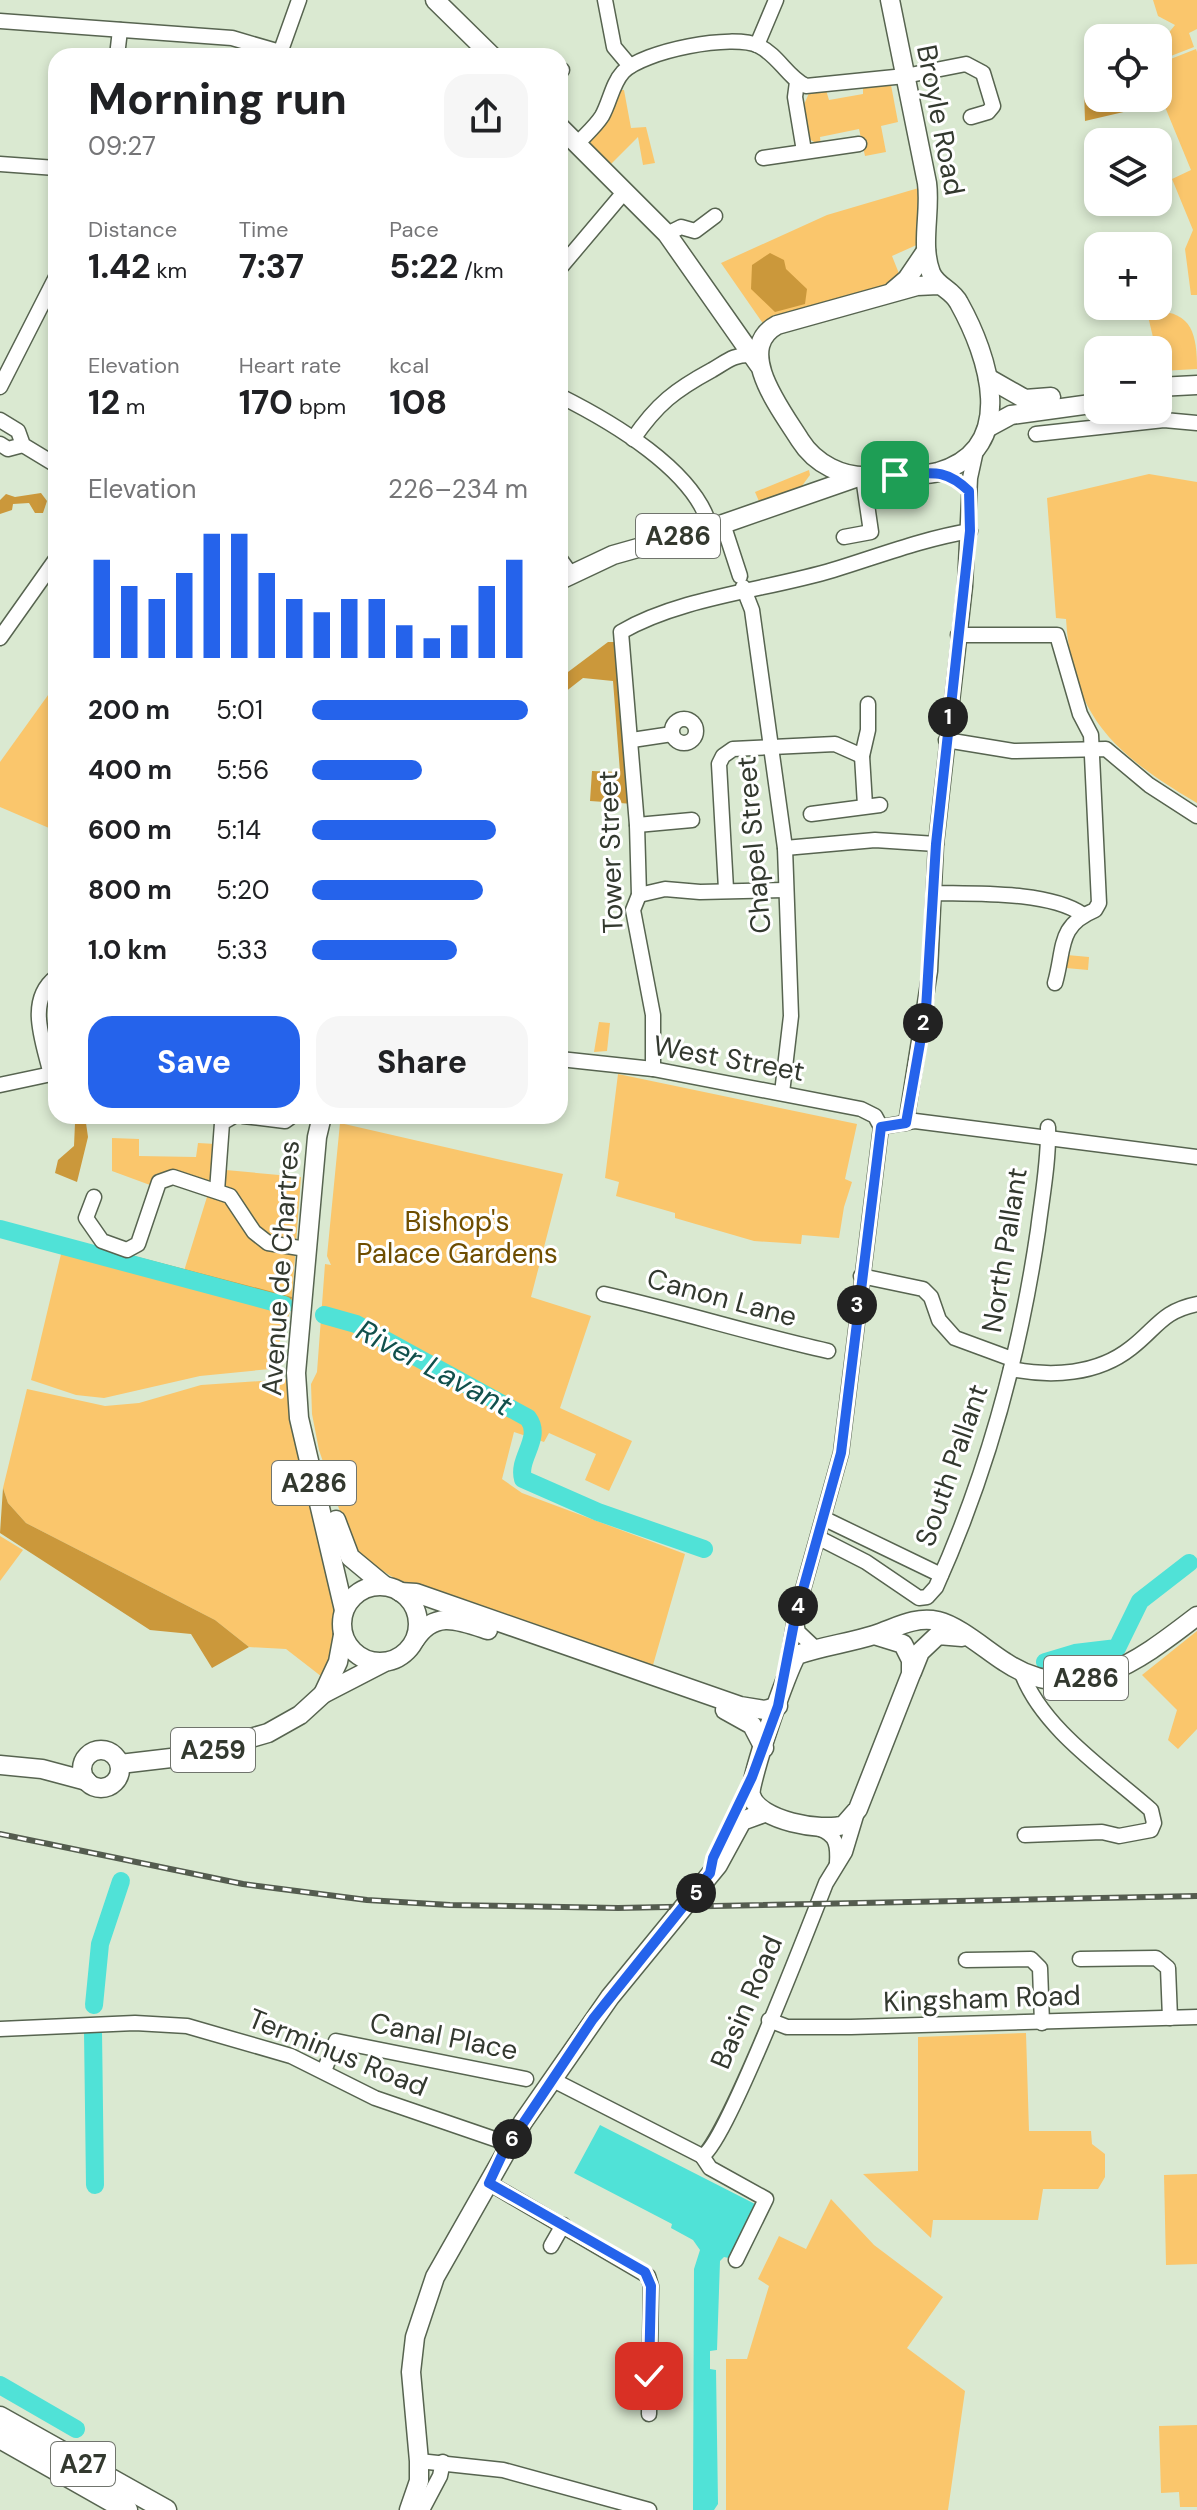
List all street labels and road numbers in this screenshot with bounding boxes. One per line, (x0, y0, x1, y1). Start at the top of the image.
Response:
street label: Broyle Road (908, 42, 973, 198)
road number: A286 (636, 514, 720, 558)
street label: Chapel Street (727, 755, 780, 935)
street label: Tower Street (589, 770, 632, 934)
street label: West Street (650, 1027, 807, 1090)
street label: Avenue de Chartres (253, 1139, 308, 1397)
street label: North Pallant (973, 1165, 1036, 1335)
street label: Canon Lane (643, 1260, 801, 1335)
street label: South Pallant (906, 1379, 996, 1551)
road number: A286 (272, 1461, 356, 1505)
road number: A286 (1044, 1656, 1128, 1700)
road number: A259 (171, 1728, 255, 1772)
street label: Basin Road (702, 1930, 791, 2075)
street label: Kingsham Road (883, 1977, 1081, 2020)
street label: Terminus Road (243, 2000, 433, 2105)
street label: Canal Place (367, 2004, 521, 2069)
road number: A27 (51, 2442, 115, 2486)

